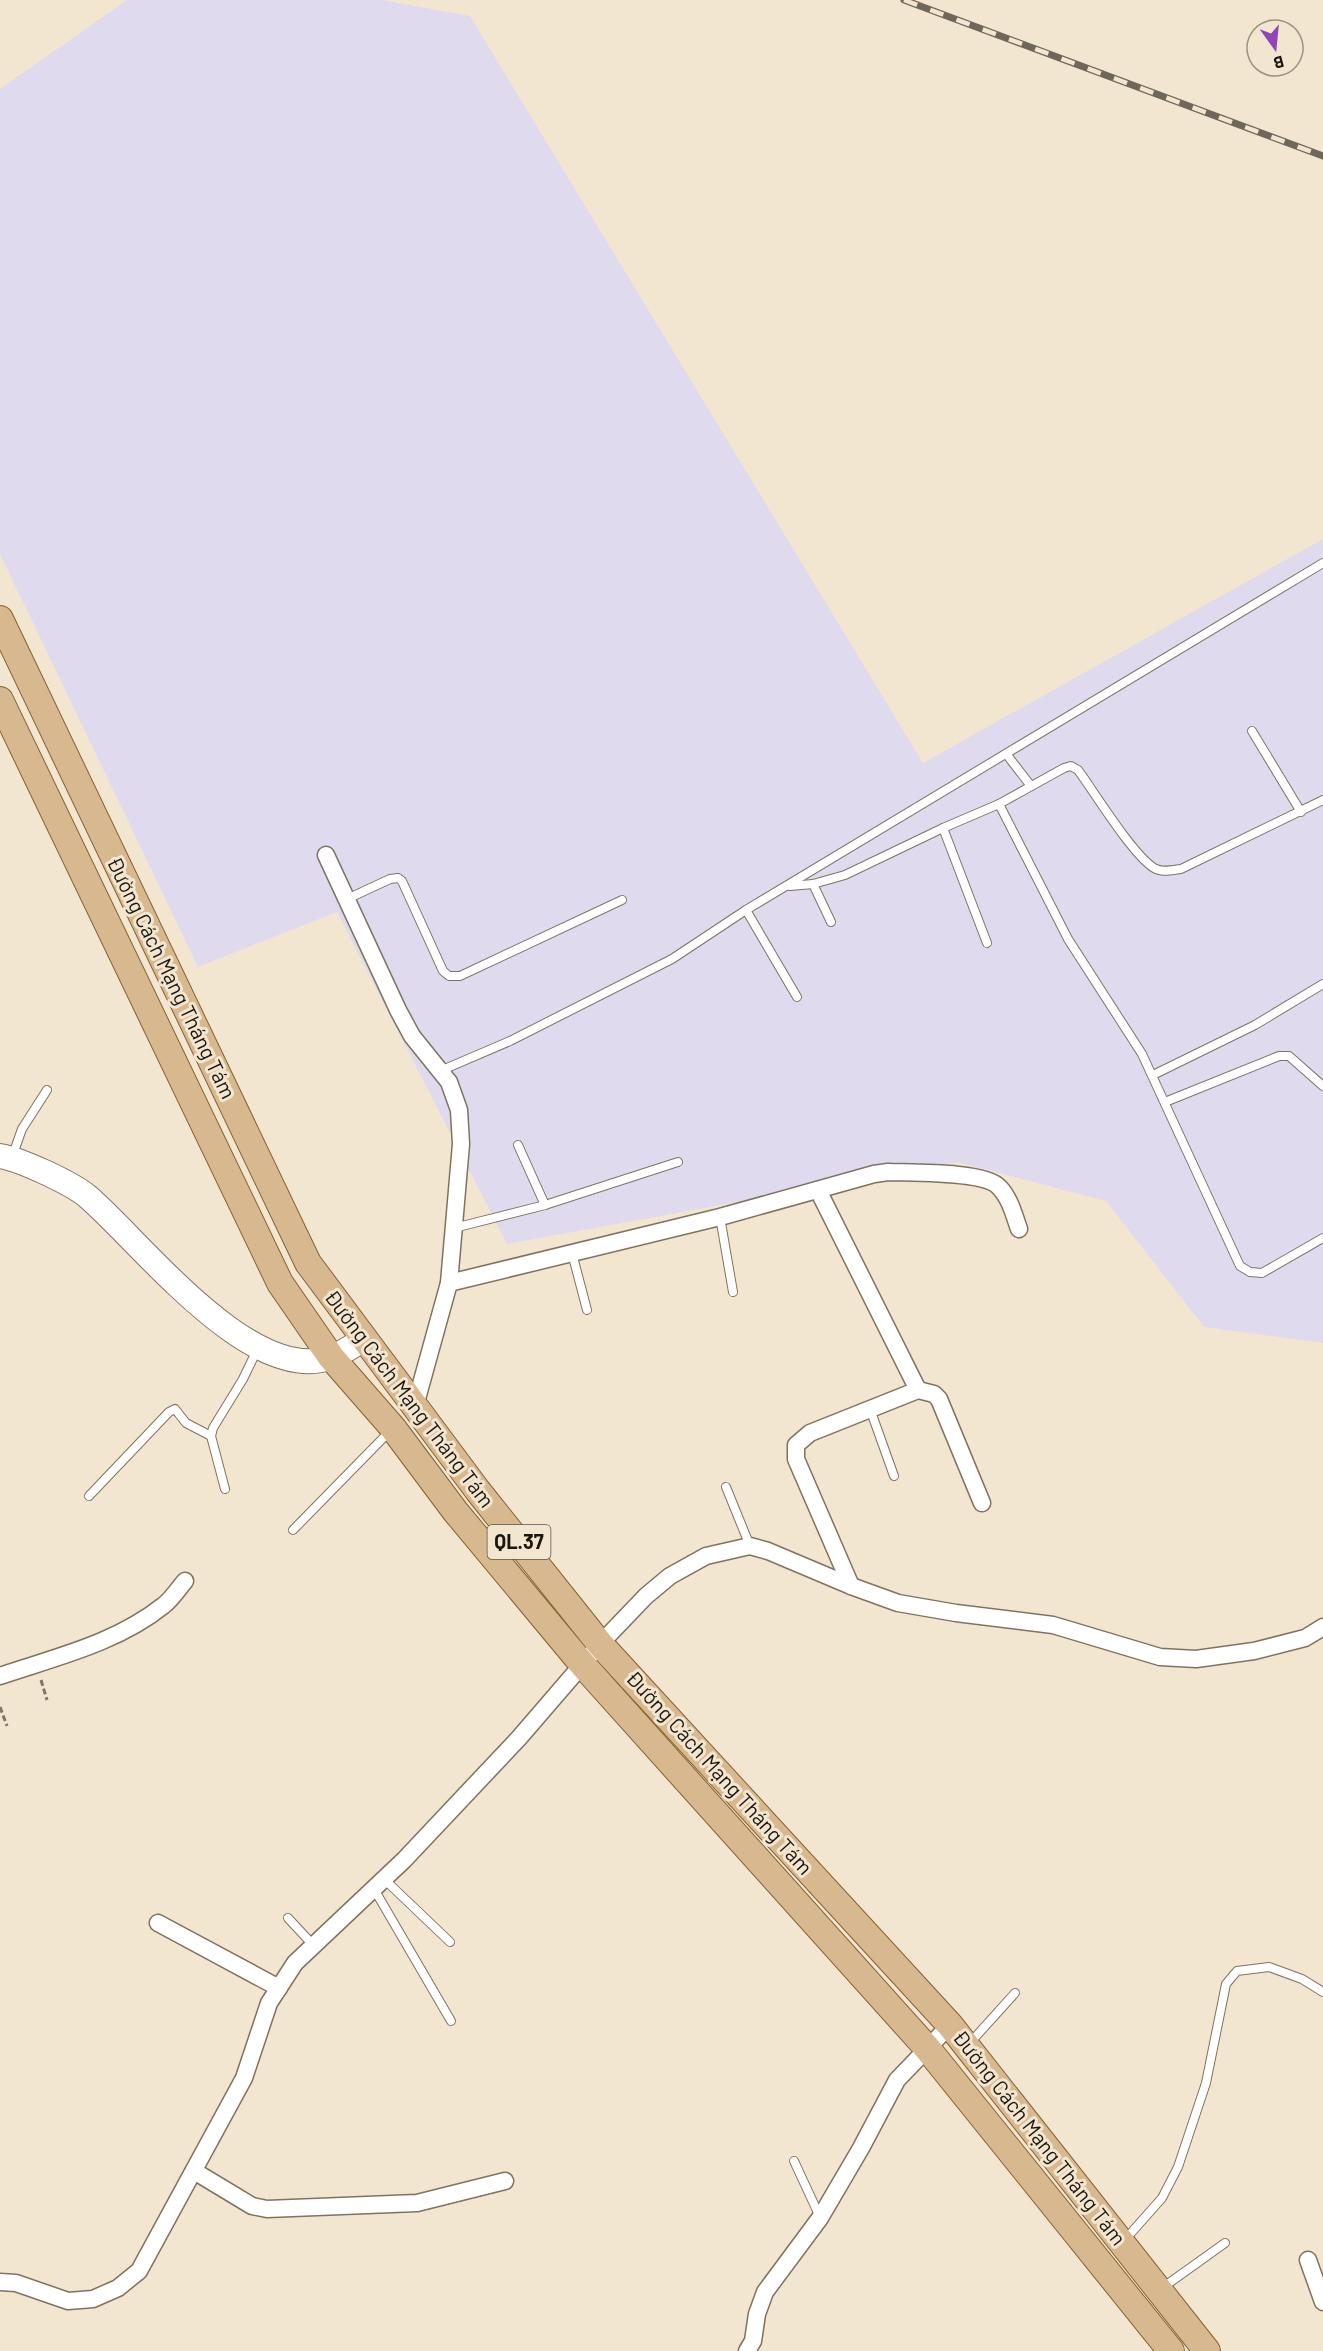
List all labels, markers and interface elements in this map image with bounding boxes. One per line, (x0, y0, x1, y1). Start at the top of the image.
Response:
north arrow (1245, 18, 1305, 78)
text: B (1272, 53, 1286, 73)
street label: Đường Cách Mạng Tháng Tám (103, 852, 242, 1102)
street label: Đường Cách Mạng Tháng Tám (320, 1284, 500, 1512)
road number: QL.37 (488, 1525, 550, 1559)
street label: Đường Cách Mạng Tháng Tám (622, 1665, 818, 1879)
street label: Đường Cách Mạng Tháng Tám (948, 2025, 1132, 2250)

